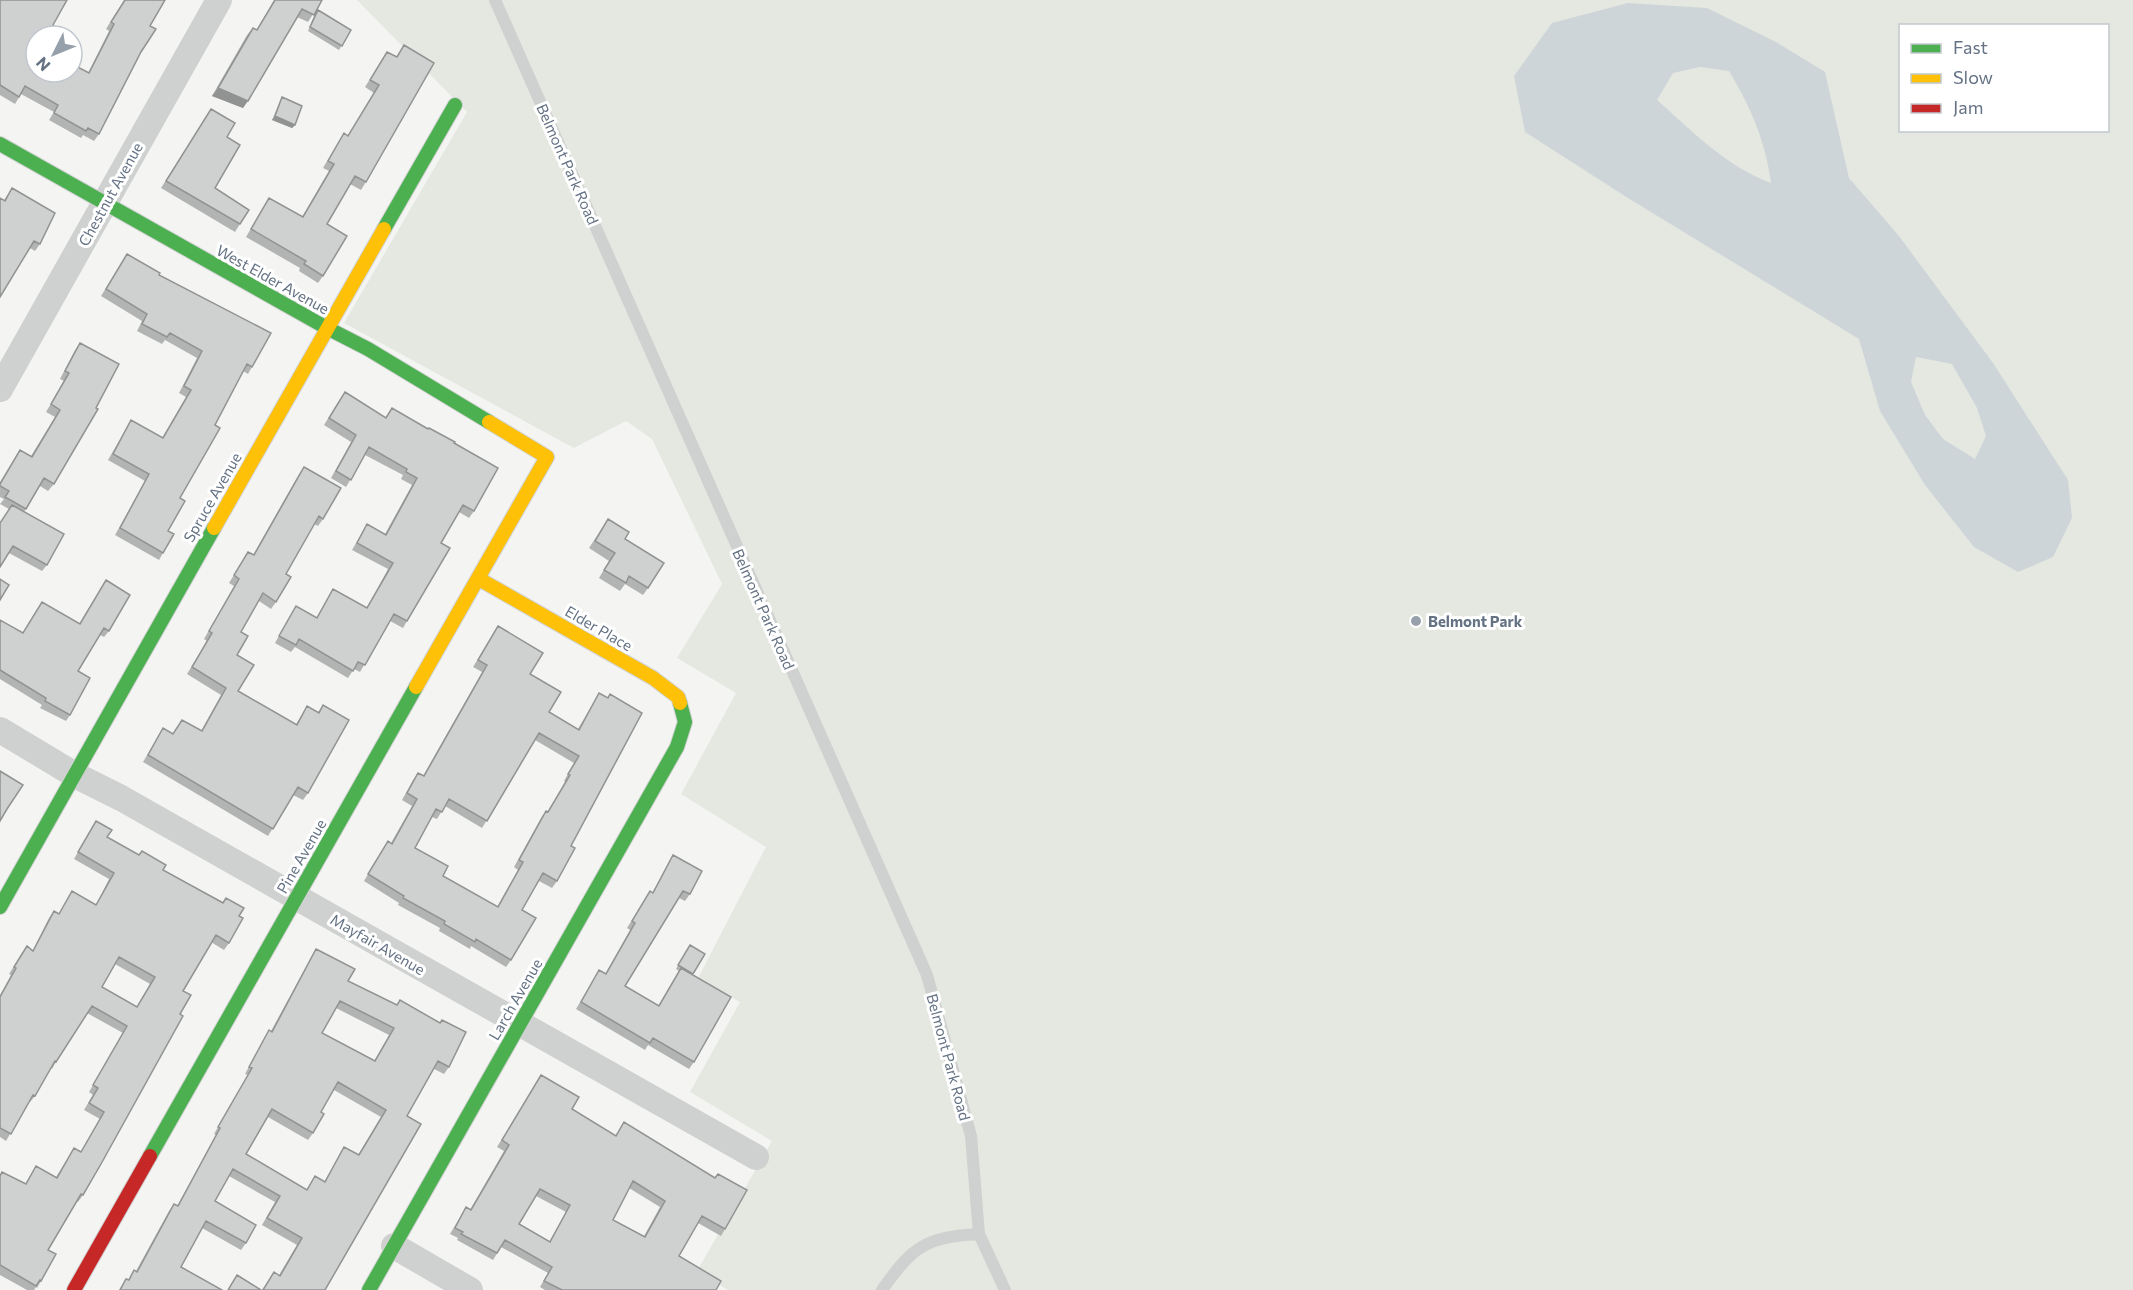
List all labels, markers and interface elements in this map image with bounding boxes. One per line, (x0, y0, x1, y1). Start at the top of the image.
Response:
north arrow (24, 24, 84, 84)
legend (1899, 24, 2109, 132)
text: Fast (1953, 36, 1988, 58)
text: N (32, 54, 54, 75)
text: Slow (1953, 66, 1993, 88)
text: Jam (1953, 96, 1983, 118)
street label: Belmont Park Road (533, 101, 603, 227)
street label: Chestnut Avenue (74, 139, 146, 249)
street label: West Elder Avenue (213, 241, 333, 317)
street label: Spruce Avenue (179, 449, 245, 545)
street label: Belmont Park Road (729, 546, 799, 672)
street label: Elder Place (562, 602, 636, 654)
place label: Belmont Park (1428, 612, 1523, 630)
marker: Belmont Park (1409, 614, 1423, 628)
street label: Pine Avenue (273, 816, 329, 896)
street label: Mayfair Avenue (328, 910, 428, 978)
street label: Larch Avenue (484, 955, 546, 1043)
street label: Belmont Park Road (923, 992, 975, 1122)

